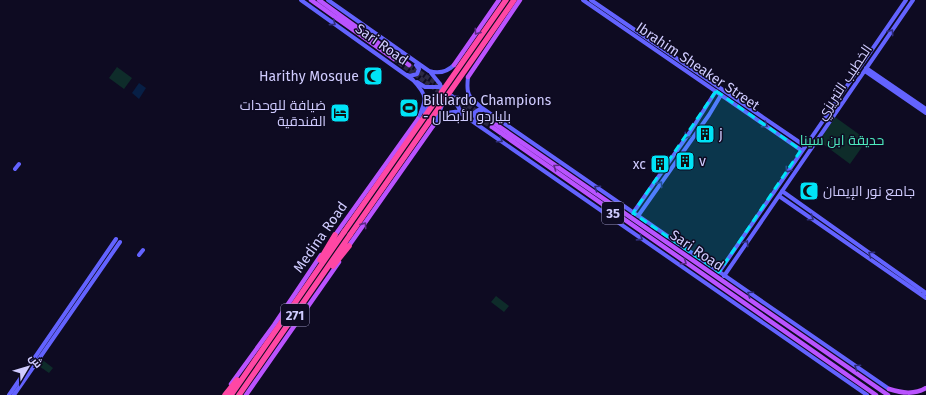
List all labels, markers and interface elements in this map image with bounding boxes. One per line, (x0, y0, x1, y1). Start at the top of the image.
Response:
one-way arrow (328, 18, 335, 25)
street label: Ibrahim Sheaker Street (633, 19, 764, 115)
street label: Sari Road (352, 20, 411, 69)
one-way arrow (474, 28, 482, 35)
one-way arrow (886, 30, 893, 37)
street label: الخطيب التبريزي (813, 41, 878, 125)
mosque icon: Harithy Mosque (362, 65, 384, 87)
place label: Harithy Mosque (259, 68, 359, 85)
place label: Billiardo Champions - بلياردو الأبطال (423, 92, 552, 125)
place label: ضيافة للوحدات الفندقية (240, 97, 326, 130)
sports icon: Billiardo Champions - بلياردو الأبطال (398, 97, 420, 119)
hotel icon: ضيافة للوحدات الفندقية (329, 102, 351, 124)
one-way arrow (760, 120, 767, 127)
building icon: j (694, 123, 716, 145)
place label: j (718, 126, 723, 143)
one-way arrow (684, 132, 692, 139)
park label: حديقة ابن سينا (800, 132, 884, 149)
one-way arrow (495, 135, 502, 142)
building icon: v (674, 150, 696, 172)
building icon: xc (649, 153, 671, 175)
place label: v (699, 153, 706, 170)
place label: xc (633, 156, 646, 173)
one-way arrow (554, 165, 561, 172)
one-way arrow (785, 166, 793, 173)
mosque icon: جامع نور الإيمان (798, 180, 820, 202)
one-way arrow (655, 181, 663, 188)
place label: جامع نور الإيمان (823, 183, 915, 200)
one-way arrow (594, 185, 601, 193)
street label: Medina Road (290, 199, 351, 276)
road number: 35 (602, 202, 624, 224)
one-way arrow (807, 213, 814, 221)
one-way arrow (359, 222, 367, 229)
street label: Sari Road (667, 226, 727, 274)
one-way arrow (636, 234, 643, 241)
one-way arrow (741, 241, 748, 248)
one-way arrow (869, 252, 876, 259)
one-way arrow (680, 257, 687, 265)
one-way arrow (747, 291, 754, 299)
road number: 271 (281, 304, 309, 326)
north arrow (8, 347, 48, 387)
text: ش (26, 352, 45, 371)
one-way arrow (854, 364, 861, 372)

